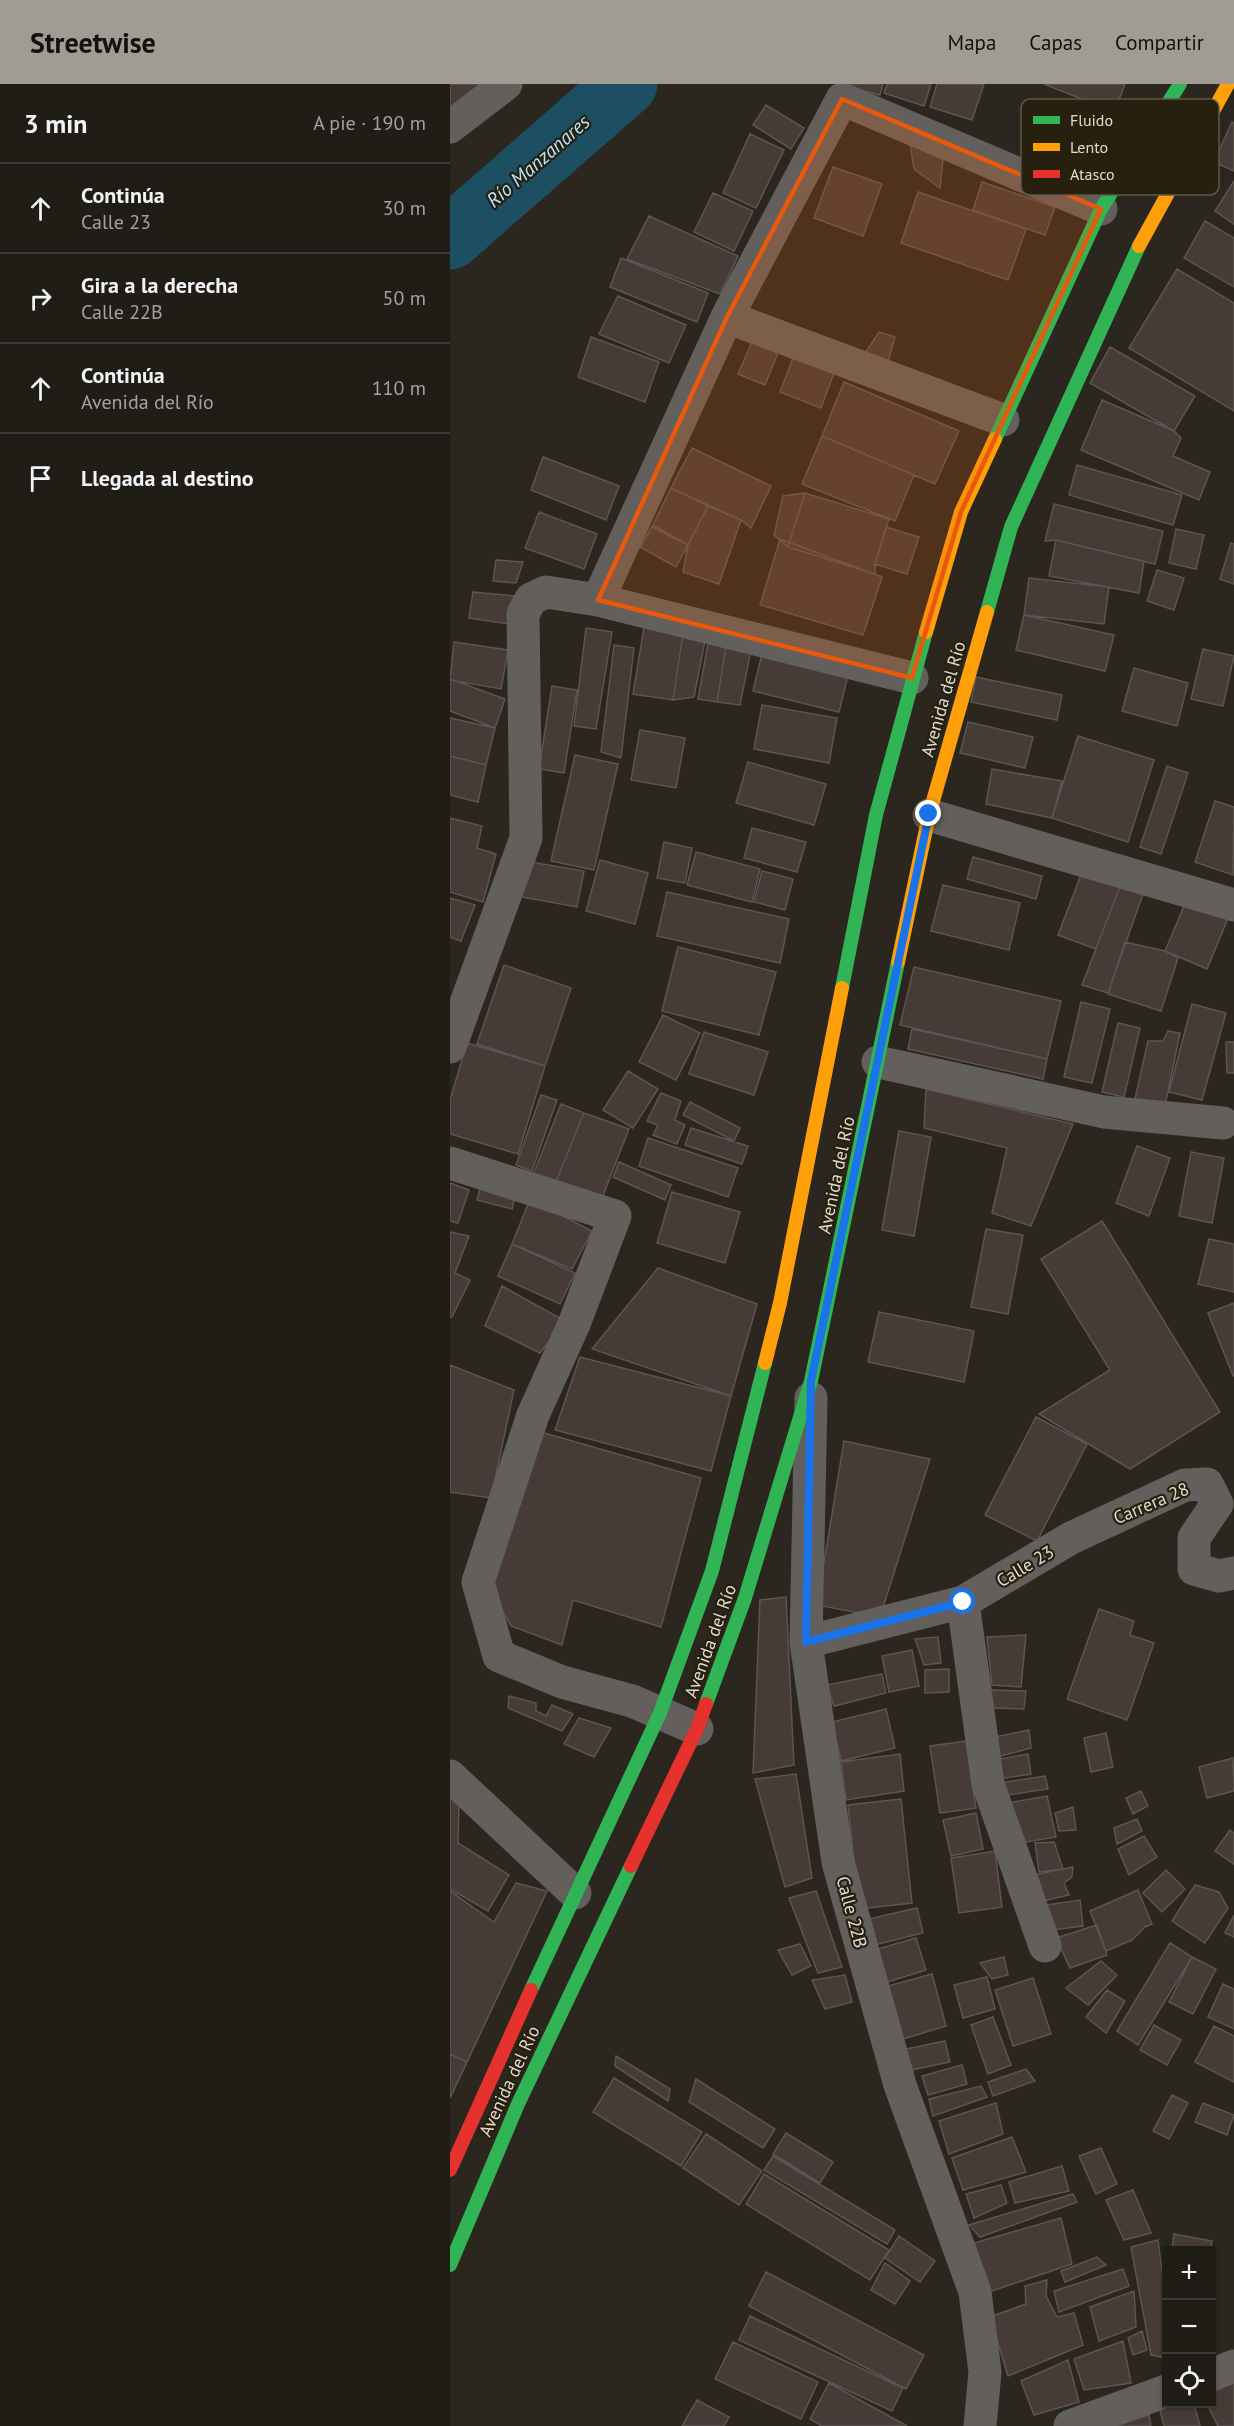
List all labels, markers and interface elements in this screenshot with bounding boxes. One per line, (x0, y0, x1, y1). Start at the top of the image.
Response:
text: Streetwise (30, 24, 156, 61)
text: Mapa (948, 29, 996, 56)
text: Capas (1029, 29, 1082, 56)
text: Compartir (1115, 29, 1204, 56)
legend (1021, 99, 1219, 195)
text: 3 min (24, 107, 87, 140)
water label: Río Manzanares (481, 109, 595, 213)
text: A pie · 190 m (313, 110, 426, 136)
text: Fluido (1070, 110, 1113, 130)
text: Lento (1070, 137, 1108, 157)
text: Atasco (1070, 164, 1115, 184)
text: Continúa (81, 181, 165, 209)
icon: ahead (24, 192, 57, 225)
text: 30 m (383, 195, 426, 221)
text: Calle 23 (81, 209, 151, 235)
text: Gira a la derecha (81, 271, 238, 299)
icon: right (24, 282, 57, 315)
text: 50 m (383, 285, 426, 311)
text: Calle 22B (81, 299, 163, 325)
text: Continúa (81, 361, 165, 389)
icon: ahead (24, 372, 57, 405)
text: 110 m (372, 375, 426, 401)
text: Avenida del Río (81, 389, 214, 415)
icon: arrive (24, 462, 57, 495)
text: Llegada al destino (81, 464, 254, 492)
street label: Avenida del Río (915, 638, 971, 760)
route end (915, 800, 941, 826)
street label: Avenida del Río (812, 1114, 860, 1236)
street label: Carrera 28 (1110, 1477, 1192, 1529)
street label: Calle 23 (992, 1540, 1058, 1592)
street label: Avenida del Río (679, 1581, 741, 1701)
route start (949, 1588, 975, 1614)
street label: Calle 22B (831, 1874, 873, 1950)
street label: Avenida del Río (473, 2022, 545, 2140)
map controls (1162, 2246, 1216, 2408)
button: + (1162, 2246, 1216, 2300)
button: − (1162, 2300, 1216, 2354)
button: locate (1162, 2354, 1216, 2408)

